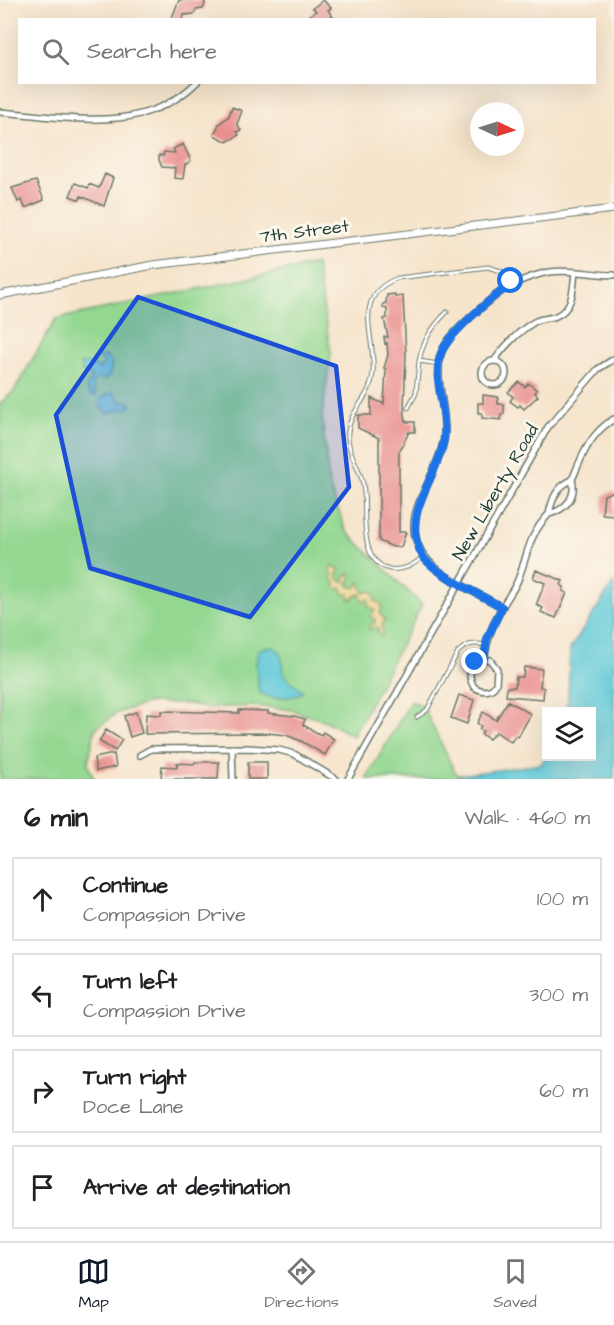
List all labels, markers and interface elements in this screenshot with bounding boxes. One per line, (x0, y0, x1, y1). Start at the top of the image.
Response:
search box (18, 18, 596, 84)
icon: search (39, 35, 72, 68)
text: Search here (87, 36, 217, 67)
north arrow (470, 102, 524, 156)
street label: 7th Street (258, 214, 351, 249)
route start (497, 267, 523, 293)
street label: New Liberty Road (446, 420, 545, 565)
route end (461, 648, 487, 674)
map controls (542, 707, 596, 761)
button: layers (542, 707, 596, 761)
text: 6 min (24, 800, 88, 836)
text: Walk · 460 m (464, 804, 590, 832)
text: Continue (83, 870, 168, 901)
icon: ahead (26, 883, 59, 916)
text: 100 m (537, 885, 588, 913)
text: Compassion Drive (83, 901, 246, 929)
text: Turn left (83, 966, 177, 997)
icon: left (26, 979, 59, 1012)
text: 300 m (529, 981, 588, 1009)
text: Compassion Drive (83, 997, 246, 1025)
text: Turn right (83, 1062, 186, 1093)
icon: right (26, 1075, 59, 1108)
text: 60 m (539, 1077, 588, 1105)
text: Doce Lane (83, 1093, 184, 1121)
icon: arrive (26, 1171, 59, 1204)
text: Arrive at destination (83, 1172, 290, 1203)
tab: Map (77, 1255, 110, 1313)
tab: Directions (265, 1255, 339, 1313)
tab: Saved (493, 1255, 537, 1313)

